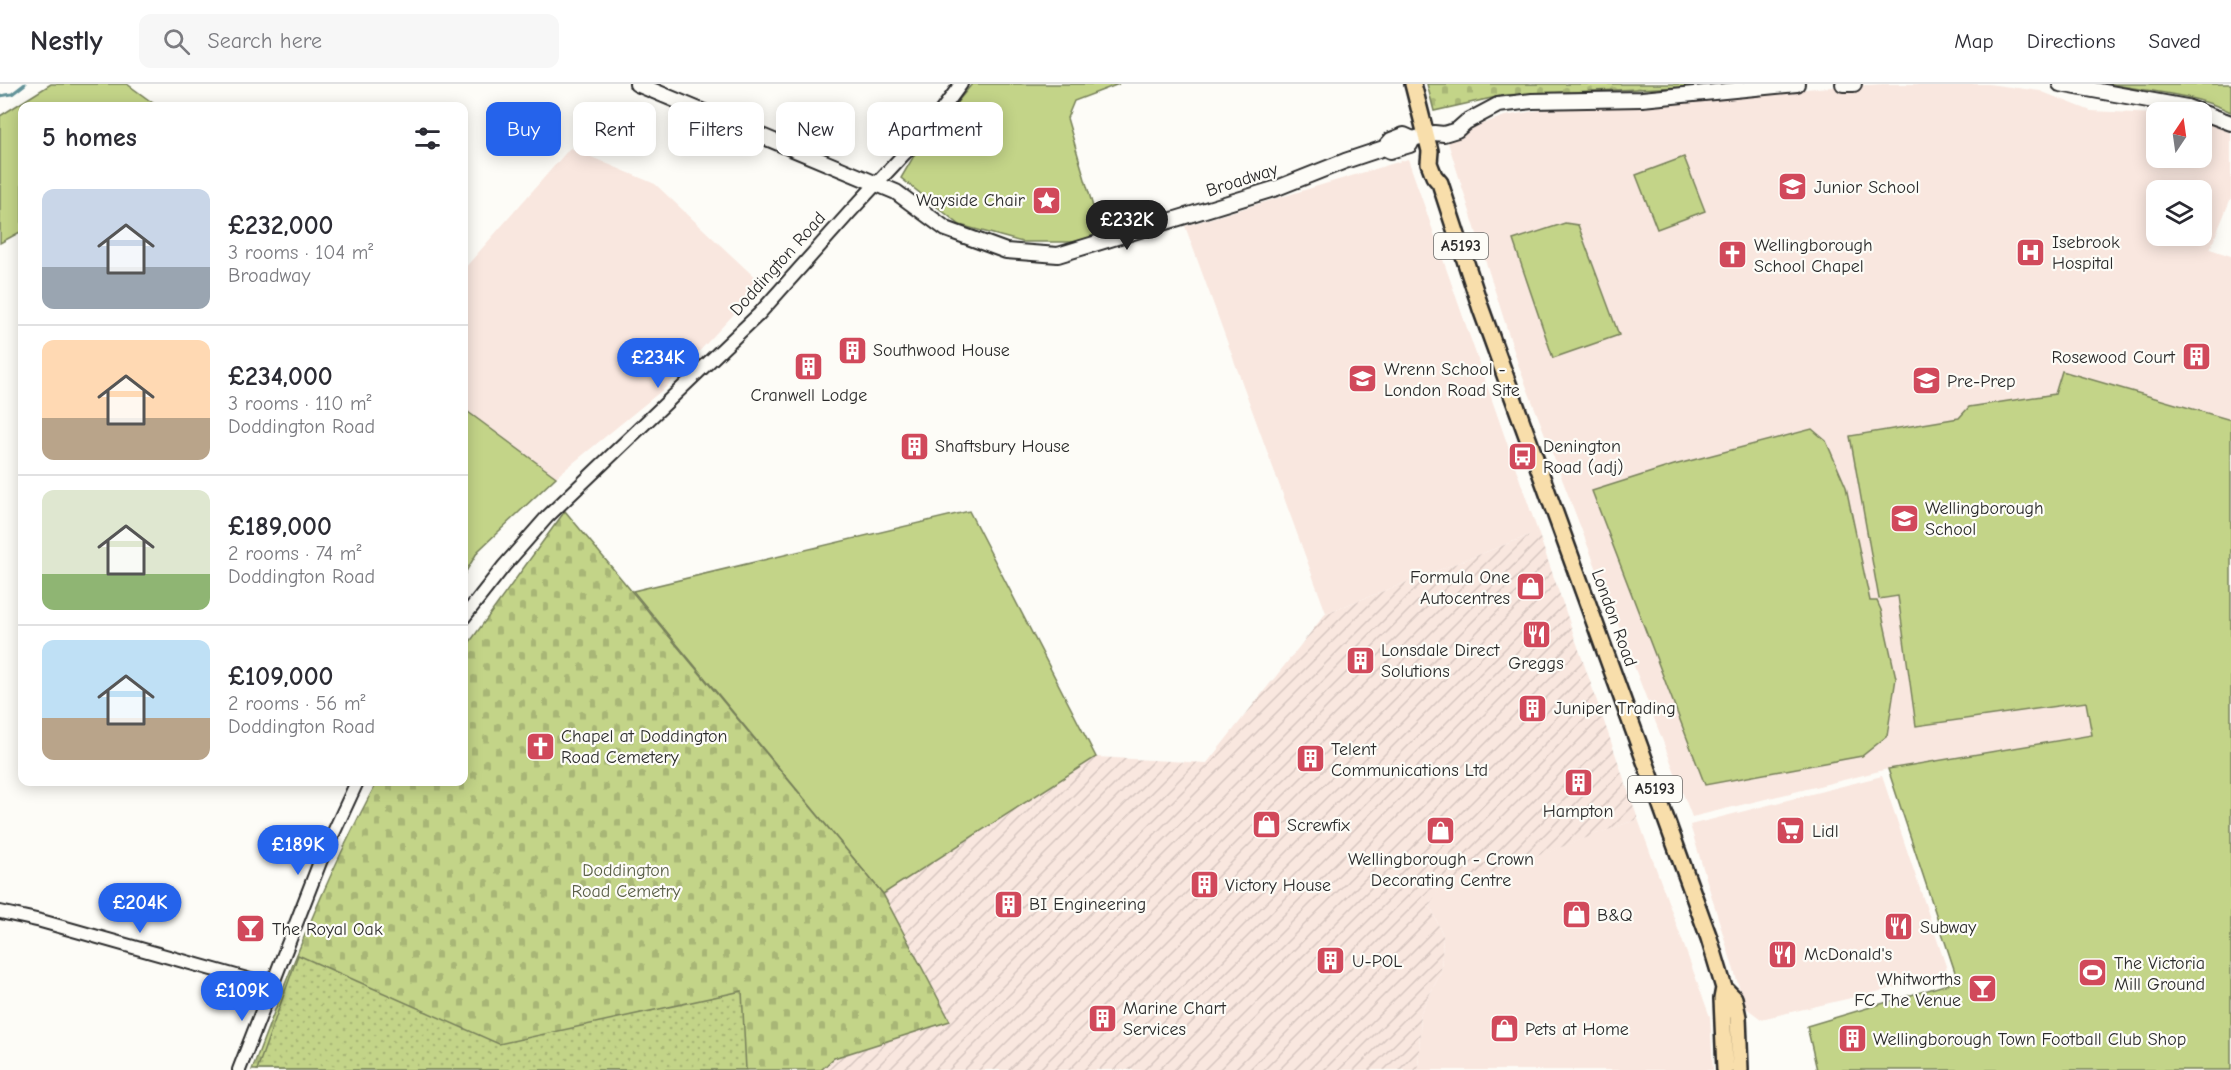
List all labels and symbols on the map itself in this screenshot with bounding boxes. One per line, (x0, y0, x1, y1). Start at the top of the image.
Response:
north arrow (2146, 102, 2212, 168)
street label: Broadway (1204, 158, 1281, 201)
school or university icon: Junior School (1777, 171, 1809, 203)
place label: Junior School (1814, 177, 1919, 198)
place icon: Wayside Chair (1030, 184, 1062, 216)
place label: Wayside Chair (916, 190, 1026, 211)
pin: £232K (1085, 200, 1169, 251)
street label: Doddington Road (726, 208, 830, 320)
place label: Isebrook Hospital (2052, 232, 2120, 274)
road number: A5193 (1434, 233, 1488, 259)
place label: Wellingborough School Chapel (1754, 235, 1873, 277)
hospital icon: Isebrook Hospital (2015, 236, 2047, 268)
church icon: Wellingborough School Chapel (1717, 239, 1749, 271)
building icon: Southwood House (836, 334, 868, 366)
pin: £234K (616, 338, 700, 389)
place label: Southwood House (873, 340, 1010, 361)
building icon: Rosewood Court (2180, 341, 2212, 373)
place label: Rosewood Court (2052, 347, 2176, 368)
building icon: Cranwell Lodge (793, 350, 825, 382)
place label: Wrenn School - London Road Site (1384, 359, 1520, 401)
school or university icon: Wrenn School - London Road Site (1347, 363, 1379, 395)
school or university icon: Pre-Prep (1910, 365, 1942, 397)
place label: Pre-Prep (1947, 371, 2016, 392)
place label: Cranwell Lodge (751, 385, 867, 406)
building icon: Shaftsbury House (898, 430, 930, 462)
place label: Shaftsbury House (935, 436, 1070, 457)
place label: Denington Road (adj) (1543, 436, 1623, 478)
bus stop icon: Denington Road (adj) (1506, 440, 1538, 472)
place label: Wellingborough School (1925, 498, 2044, 540)
school or university icon: Wellingborough School (1888, 502, 1920, 534)
street label: London Road (1587, 566, 1641, 670)
place label: Formula One Autocentres (1410, 567, 1510, 609)
shop icon: Formula One Autocentres (1515, 571, 1547, 603)
restaurant icon: Greggs (1520, 618, 1552, 650)
place label: Lonsdale Direct Solutions (1381, 640, 1500, 682)
building icon: Lonsdale Direct Solutions (1344, 644, 1376, 676)
place label: Greggs (1508, 653, 1564, 674)
building icon: Juniper Trading (1517, 692, 1549, 724)
place label: Juniper Trading (1554, 698, 1676, 719)
place label: Chapel at Doddington Road Cemetery (561, 726, 728, 768)
church icon: Chapel at Doddington Road Cemetery (524, 730, 556, 762)
place label: Telent Communications Ltd (1331, 739, 1488, 781)
building icon: Telent Communications Ltd (1294, 743, 1326, 775)
building icon: Hampton (1562, 766, 1594, 798)
road number: A5193 (1628, 776, 1682, 802)
place label: Hampton (1543, 801, 1613, 822)
shop icon: Screwfix (1250, 809, 1282, 841)
shop icon: Wellingborough - Crown Decorating Centre (1425, 814, 1457, 846)
place label: Screwfix (1287, 815, 1350, 836)
supermarket icon: Lidl (1775, 815, 1807, 847)
place label: Lidl (1812, 821, 1839, 842)
pin: £189K (256, 825, 340, 876)
place label: Wellingborough - Crown Decorating Centre (1348, 849, 1534, 891)
park label: Doddington Road Cemetry (571, 860, 682, 902)
building icon: Victory House (1188, 869, 1220, 901)
place label: Victory House (1225, 875, 1331, 896)
pin: £204K (98, 883, 182, 934)
building icon: BI Engineering (992, 888, 1024, 920)
place label: BI Engineering (1029, 894, 1146, 915)
shop icon: B&Q (1560, 899, 1592, 931)
place label: B&Q (1597, 905, 1633, 926)
restaurant icon: Subway (1883, 911, 1915, 943)
bar icon: The Royal Oak (235, 913, 267, 945)
place label: Subway (1920, 917, 1977, 938)
place label: The Royal Oak (272, 919, 383, 940)
restaurant icon: McDonald's (1767, 938, 1799, 970)
place label: McDonald's (1804, 944, 1892, 965)
building icon: U-POL (1315, 945, 1347, 977)
place label: U-POL (1352, 951, 1402, 972)
place label: The Victoria Mill Ground (2114, 953, 2205, 995)
sports icon: The Victoria Mill Ground (2077, 957, 2109, 989)
place label: Whitworths FC The Venue (1854, 969, 1961, 1011)
pin: £109K (200, 971, 284, 1022)
bar icon: Whitworths FC The Venue (1966, 973, 1998, 1005)
place label: Marine Chart Services (1123, 998, 1227, 1040)
building icon: Marine Chart Services (1086, 1002, 1118, 1034)
shop icon: Pets at Home (1488, 1013, 1520, 1045)
place label: Pets at Home (1525, 1019, 1629, 1040)
building icon: Wellingborough Town Football Club Shop (1836, 1023, 1868, 1055)
place label: Wellingborough Town Football Club Shop (1873, 1029, 2186, 1050)

